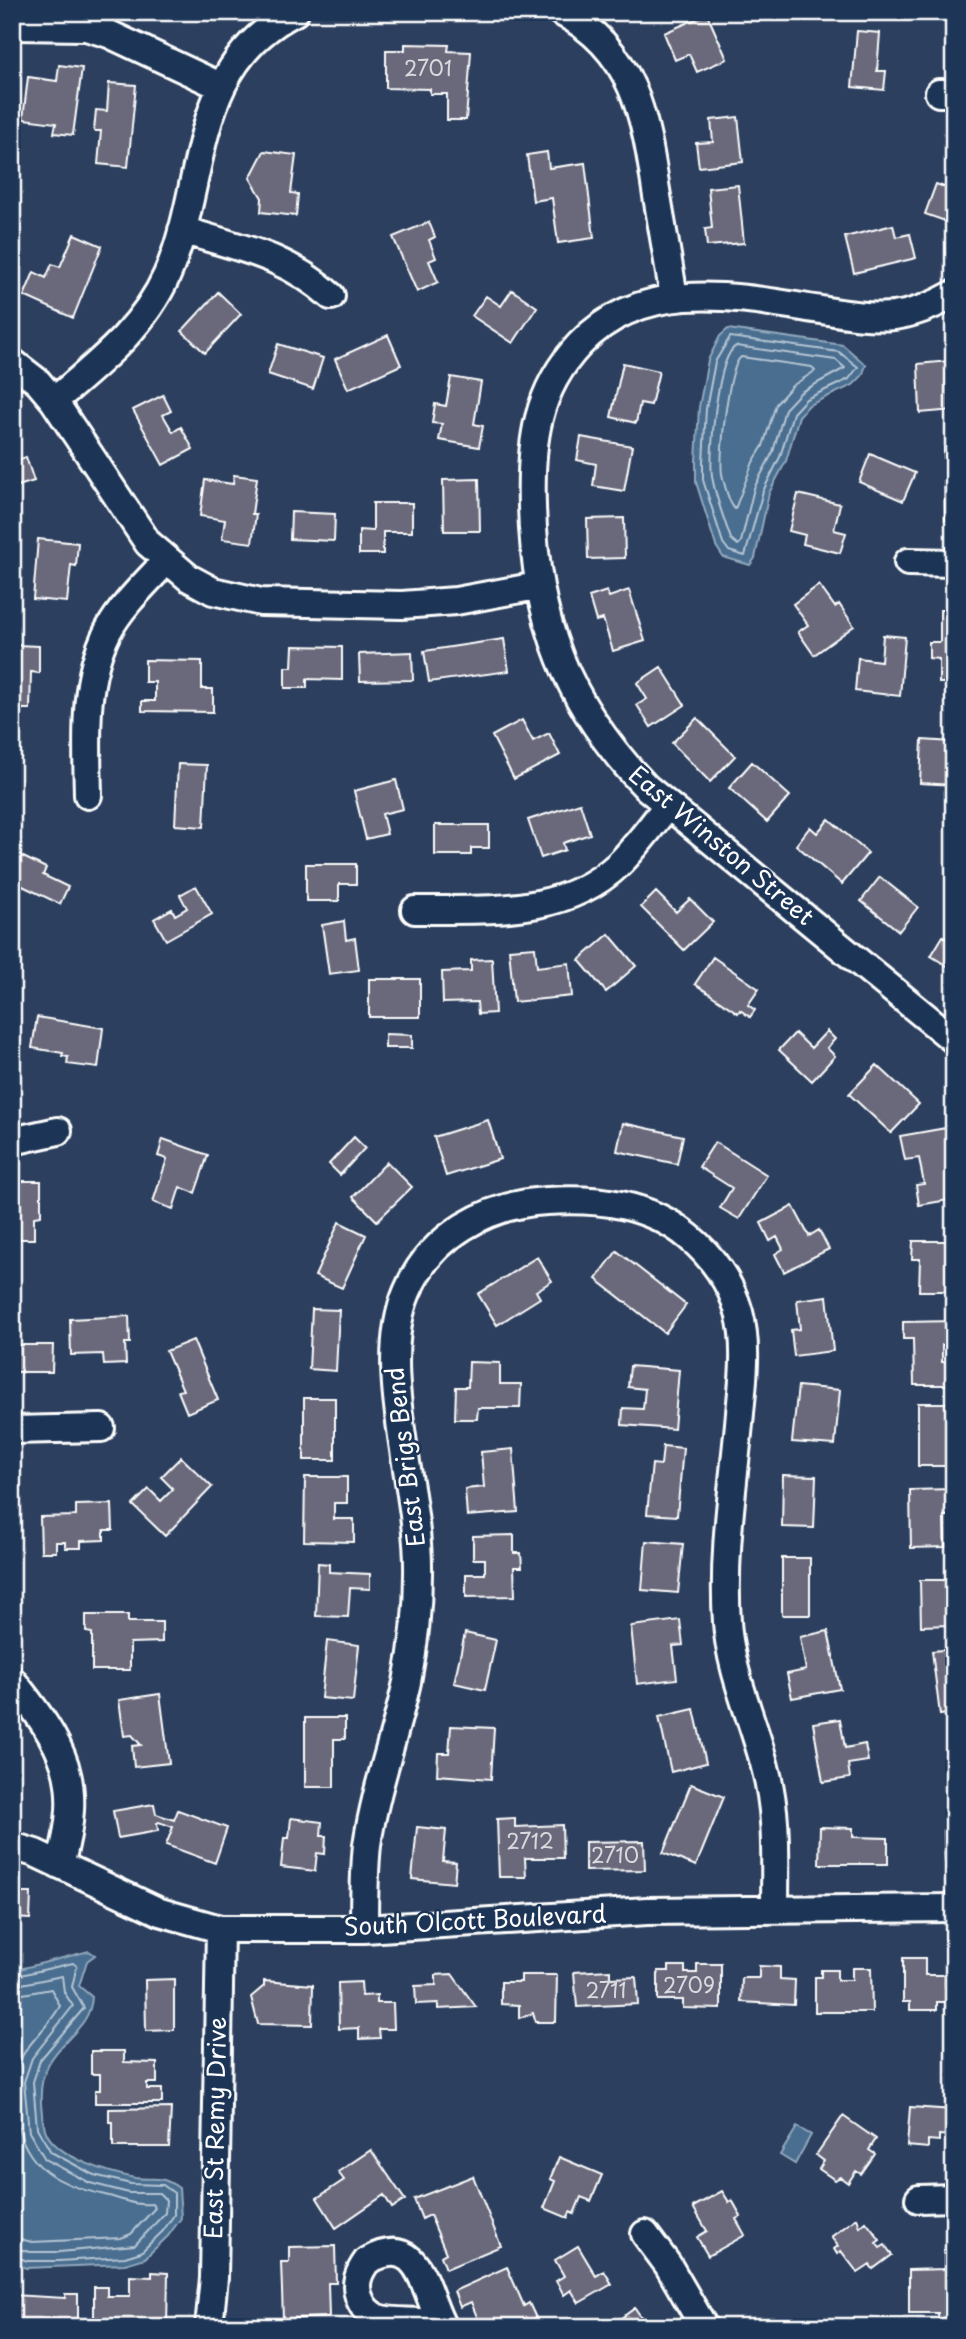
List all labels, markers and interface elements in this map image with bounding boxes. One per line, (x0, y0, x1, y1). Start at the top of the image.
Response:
house number: 2701 (404, 51, 452, 83)
street label: East Winston Street (622, 756, 823, 933)
street label: East Brigs Bend (375, 1365, 433, 1549)
house number: 2712 (506, 1824, 554, 1856)
house number: 2710 (591, 1838, 639, 1870)
street label: South Olcott Boulevard (343, 1894, 607, 1944)
house number: 2709 (663, 1968, 715, 2000)
house number: 2711 (585, 1973, 627, 2005)
street label: East St Remy Drive (194, 2017, 234, 2239)

